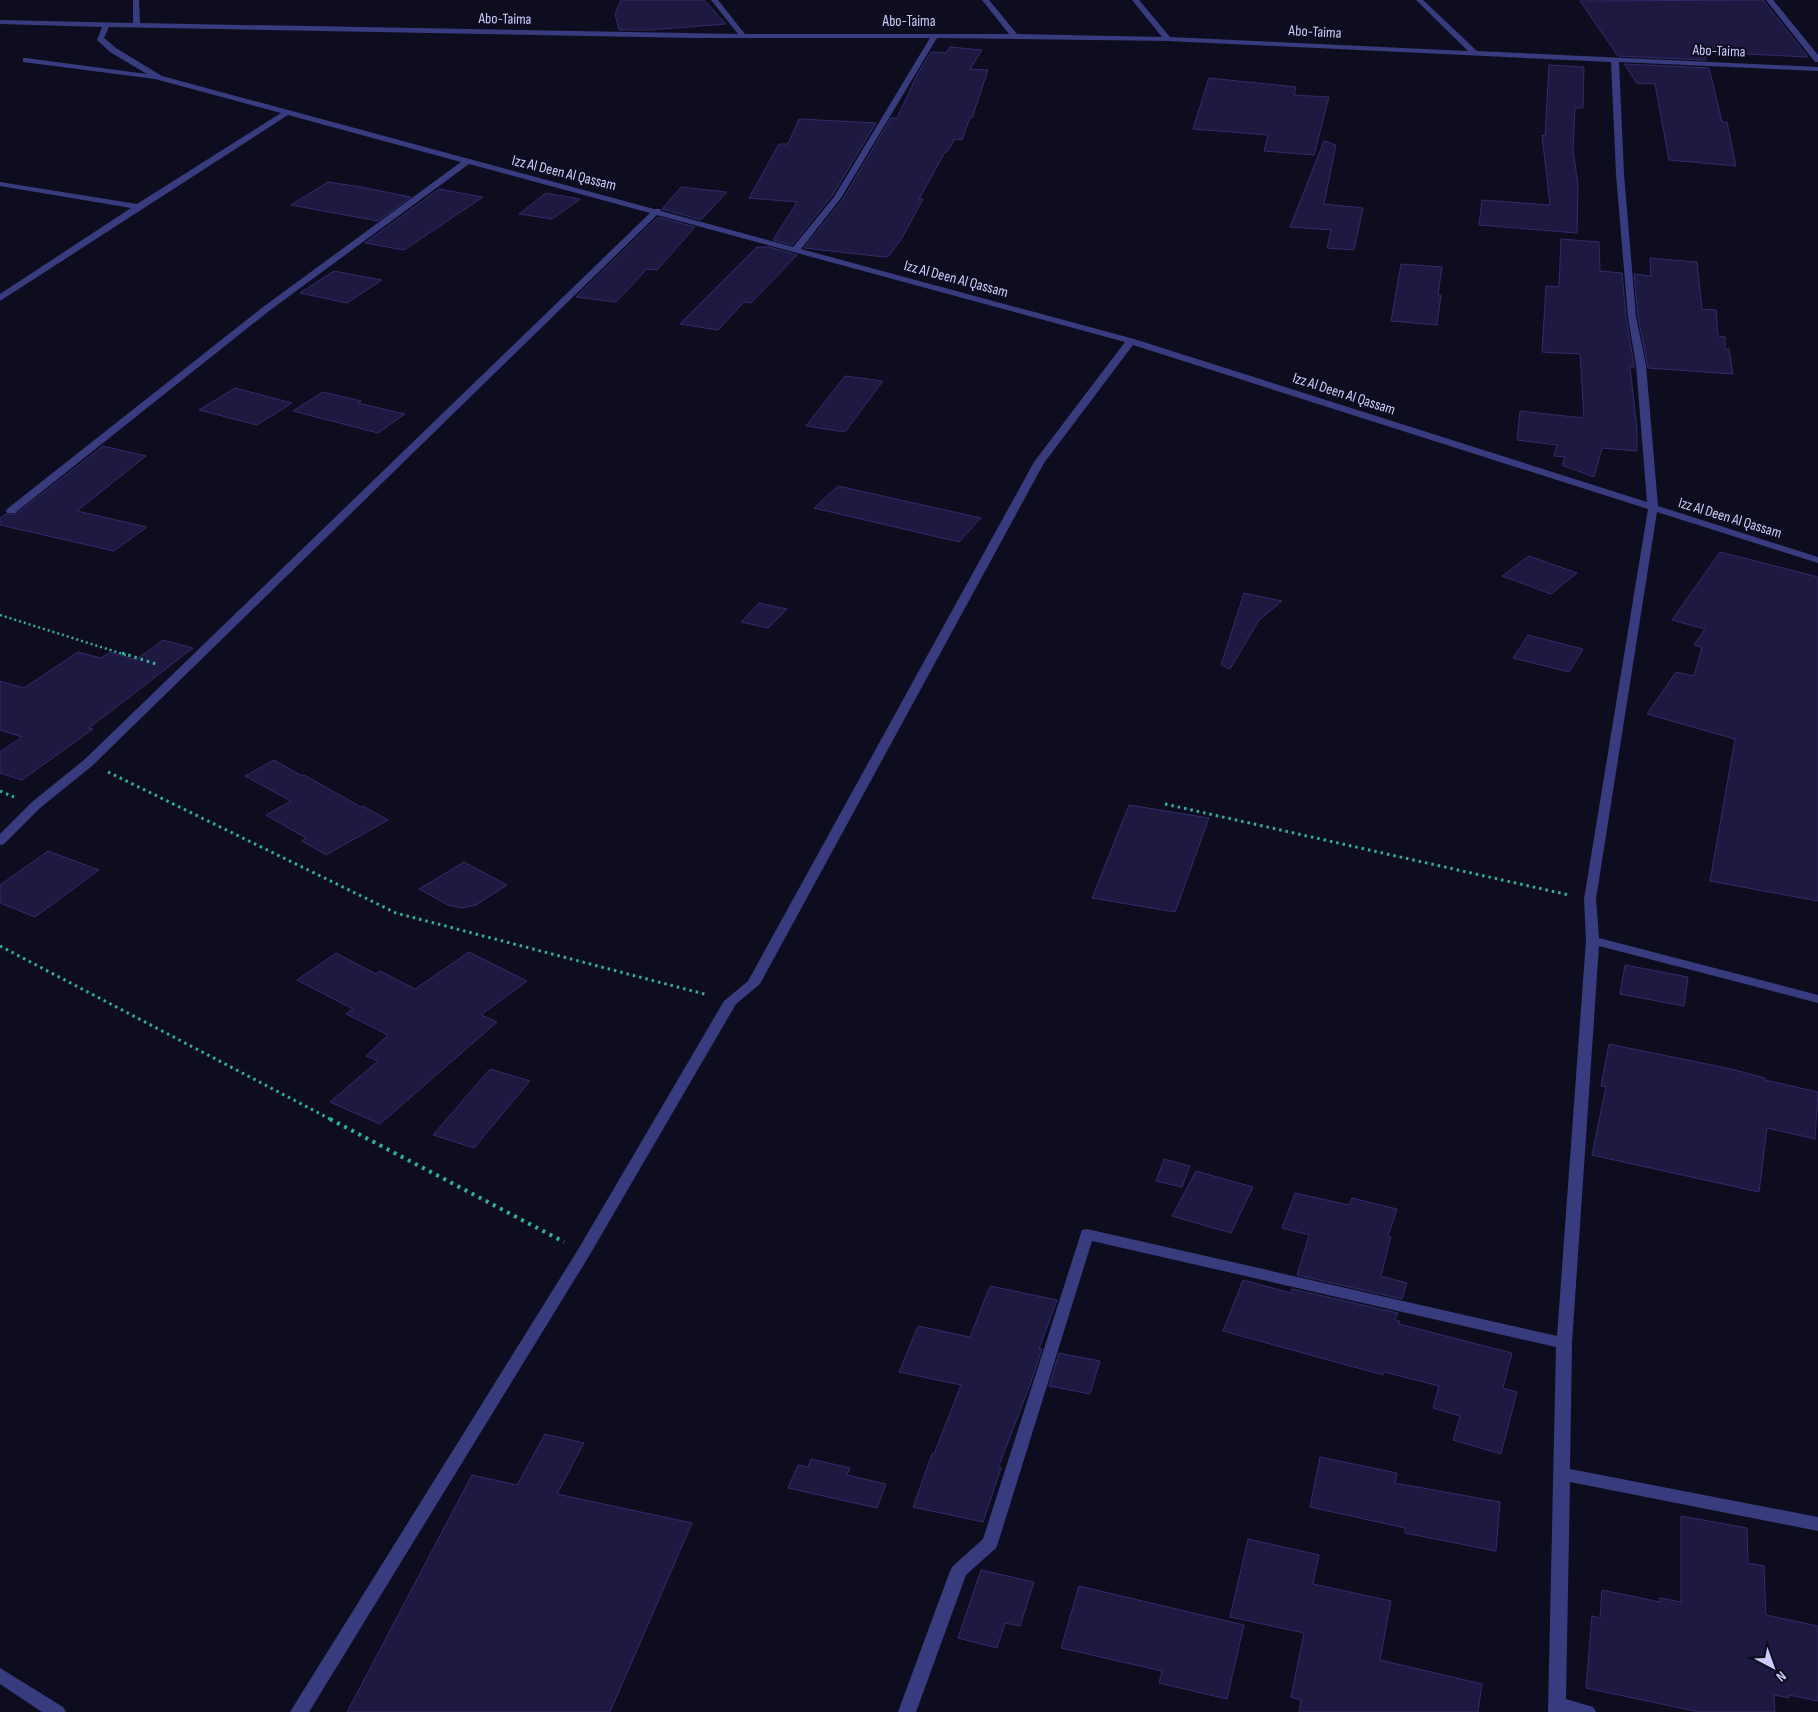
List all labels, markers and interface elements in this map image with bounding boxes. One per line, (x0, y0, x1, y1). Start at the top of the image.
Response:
street label: Abo-Taima (477, 9, 532, 29)
street label: Abo-Taima (882, 12, 936, 31)
street label: Abo-Taima (1287, 21, 1342, 43)
street label: Abo-Taima (1691, 41, 1746, 61)
street label: Izz Al Deen Al Qassam (510, 151, 618, 195)
street label: Izz Al Deen Al Qassam (902, 256, 1010, 302)
street label: Izz Al Deen Al Qassam (1290, 368, 1398, 420)
street label: Izz Al Deen Al Qassam (1676, 493, 1784, 543)
north arrow (1748, 1642, 1798, 1692)
text: N (1773, 1668, 1790, 1685)

